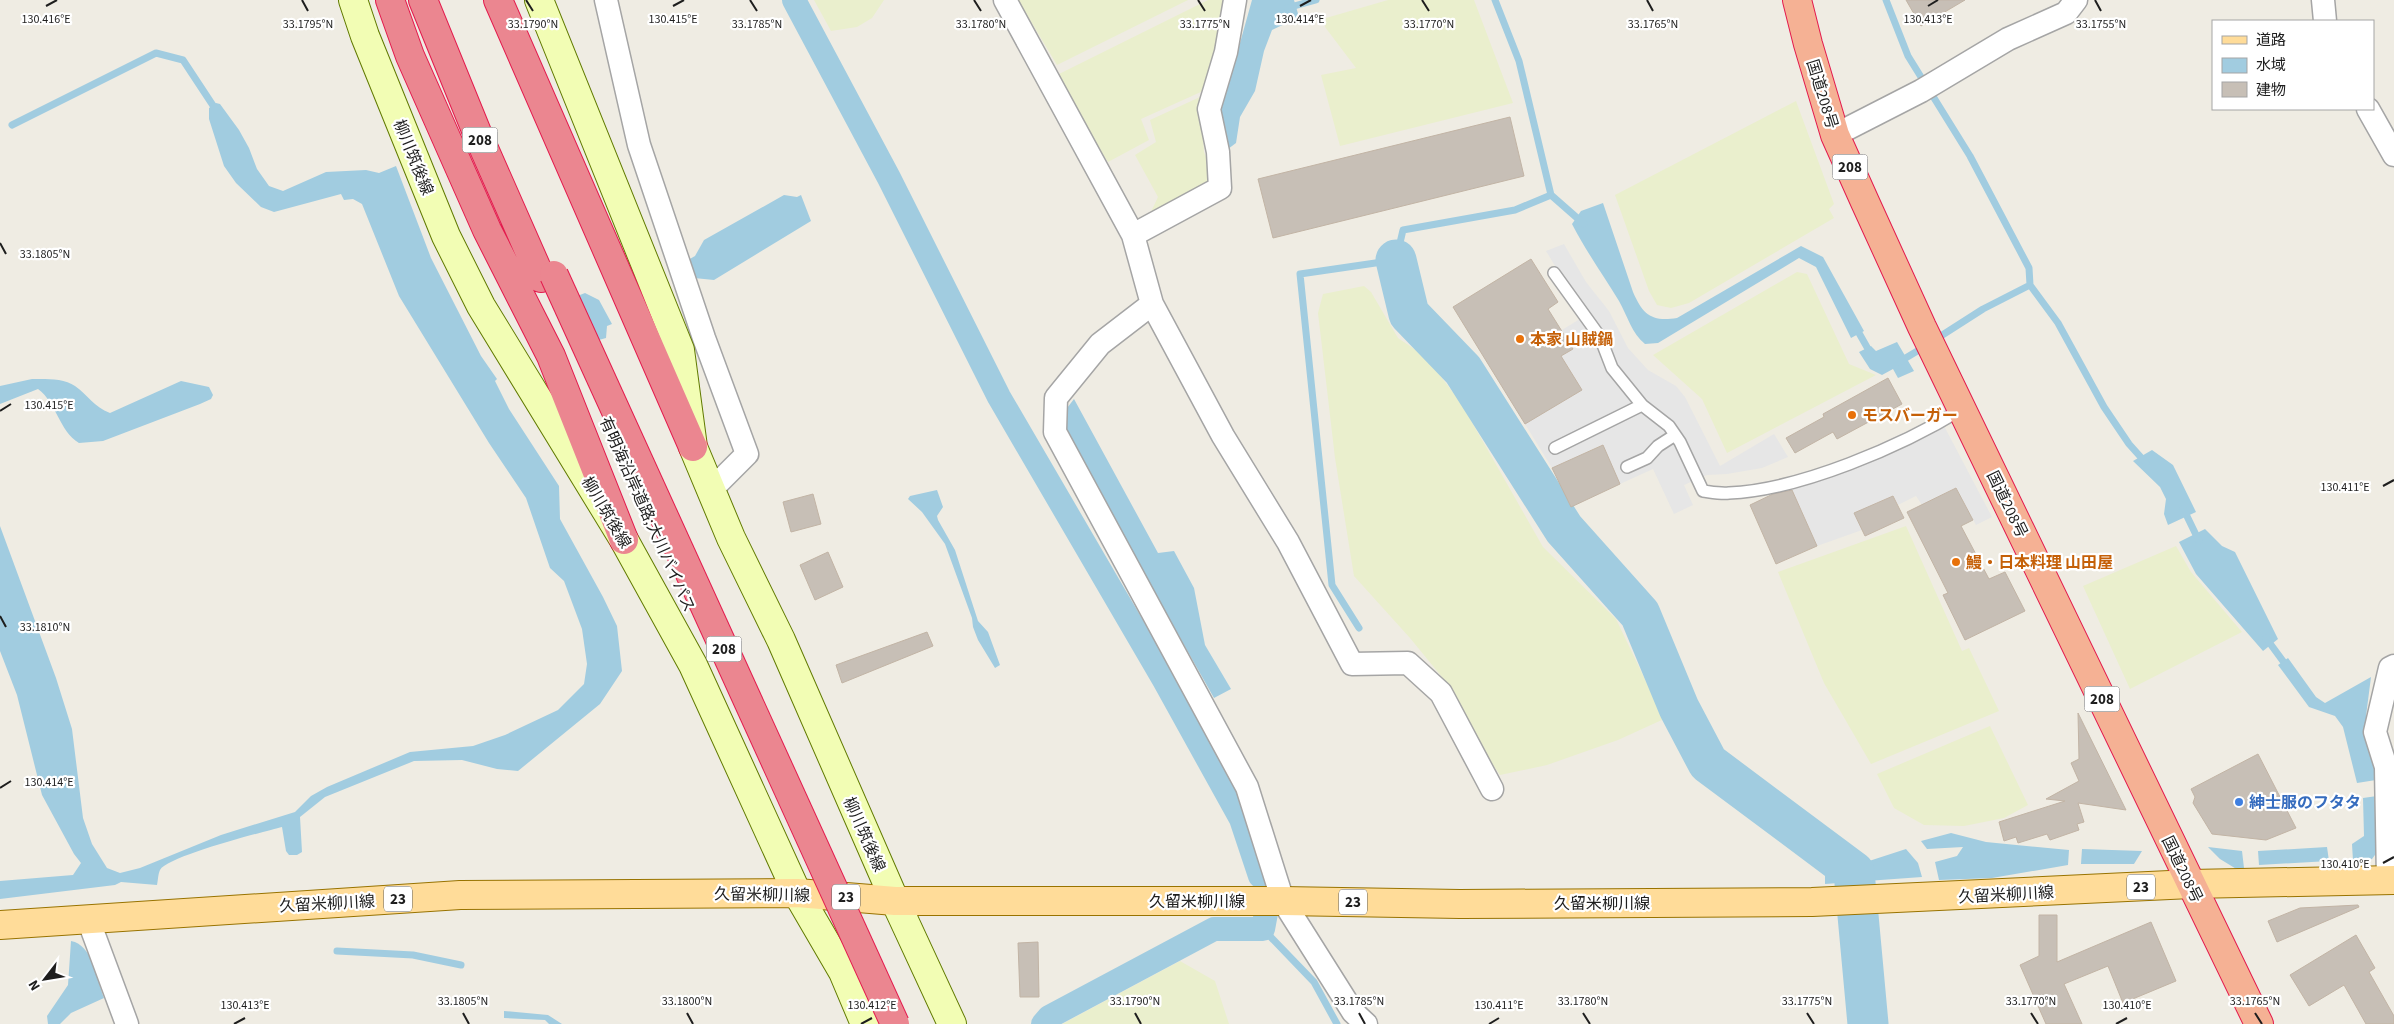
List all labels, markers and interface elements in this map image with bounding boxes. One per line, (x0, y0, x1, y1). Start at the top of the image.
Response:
text: 130.416°E (21, 11, 71, 28)
text: 130.415°E (648, 11, 698, 28)
text: 130.414°E (1275, 11, 1325, 28)
text: 130.413°E (1903, 11, 1953, 28)
text: 33.1795°N (283, 16, 333, 33)
text: 33.1790°N (508, 16, 558, 33)
text: 33.1785°N (732, 16, 782, 33)
text: 33.1780°N (956, 16, 1006, 33)
text: 33.1775°N (1180, 16, 1230, 33)
text: 33.1770°N (1404, 16, 1454, 33)
text: 33.1765°N (1628, 16, 1678, 33)
text: 33.1755°N (2076, 16, 2126, 33)
legend (2212, 20, 2374, 110)
text: 道路 (2256, 30, 2286, 51)
text: 水域 (2256, 55, 2286, 76)
street label: 国道208号 (1801, 57, 1843, 132)
text: 建物 (2256, 80, 2286, 101)
street label: 柳川筑後線 (388, 116, 438, 199)
road number: 208 (462, 128, 498, 152)
road number: 208 (1832, 154, 1868, 180)
text: 33.1805°N (20, 246, 70, 263)
place label: 本家 山賊鍋 (1530, 329, 1613, 351)
marker: 本家 山賊鍋 (1514, 333, 1526, 345)
text: 130.415°E (24, 397, 74, 414)
place label: モスバーガー (1862, 405, 1958, 427)
marker: モスバーガー (1846, 409, 1858, 421)
street label: 有明海沿岸道路;大川バイパス (594, 413, 700, 616)
street label: 国道208号 (1981, 467, 2033, 542)
street label: 柳川筑後線 (576, 473, 636, 552)
text: 130.411°E (2320, 479, 2370, 496)
place label: 鰻・日本料理 山田屋 (1966, 552, 2113, 574)
marker: 鰻・日本料理 山田屋 (1950, 556, 1962, 568)
text: 33.1810°N (20, 619, 70, 636)
road number: 208 (706, 636, 742, 662)
road number: 208 (2084, 686, 2120, 712)
text: 130.414°E (24, 774, 74, 791)
place label: 紳士服のフタタ (2249, 792, 2361, 814)
street label: 柳川筑後線 (838, 793, 890, 875)
marker: 紳士服のフタタ (2233, 796, 2245, 808)
street label: 国道208号 (2156, 832, 2208, 907)
text: 130.410°E (2320, 856, 2370, 873)
road number: 23 (2127, 874, 2155, 900)
street label: 久留米柳川線 (1958, 882, 2055, 908)
street label: 久留米柳川線 (714, 883, 810, 907)
road number: 23 (832, 884, 860, 910)
road number: 23 (384, 886, 412, 912)
road number: 23 (1339, 890, 1367, 914)
street label: 久留米柳川線 (279, 891, 376, 917)
street label: 久留米柳川線 (1149, 891, 1245, 913)
street label: 久留米柳川線 (1554, 893, 1650, 915)
north arrow (20, 954, 70, 1004)
text: N (24, 976, 46, 994)
text: 33.1805°N (438, 993, 488, 1010)
text: 33.1800°N (662, 993, 712, 1010)
text: 33.1790°N (1110, 993, 1160, 1010)
text: 33.1785°N (1334, 993, 1384, 1010)
text: 33.1780°N (1558, 993, 1608, 1010)
text: 33.1775°N (1782, 993, 1832, 1010)
text: 33.1770°N (2006, 993, 2056, 1010)
text: 33.1765°N (2230, 993, 2280, 1010)
text: 130.413°E (220, 997, 270, 1014)
text: 130.412°E (847, 997, 897, 1014)
text: 130.411°E (1474, 997, 1524, 1014)
text: 130.410°E (2102, 997, 2152, 1014)

